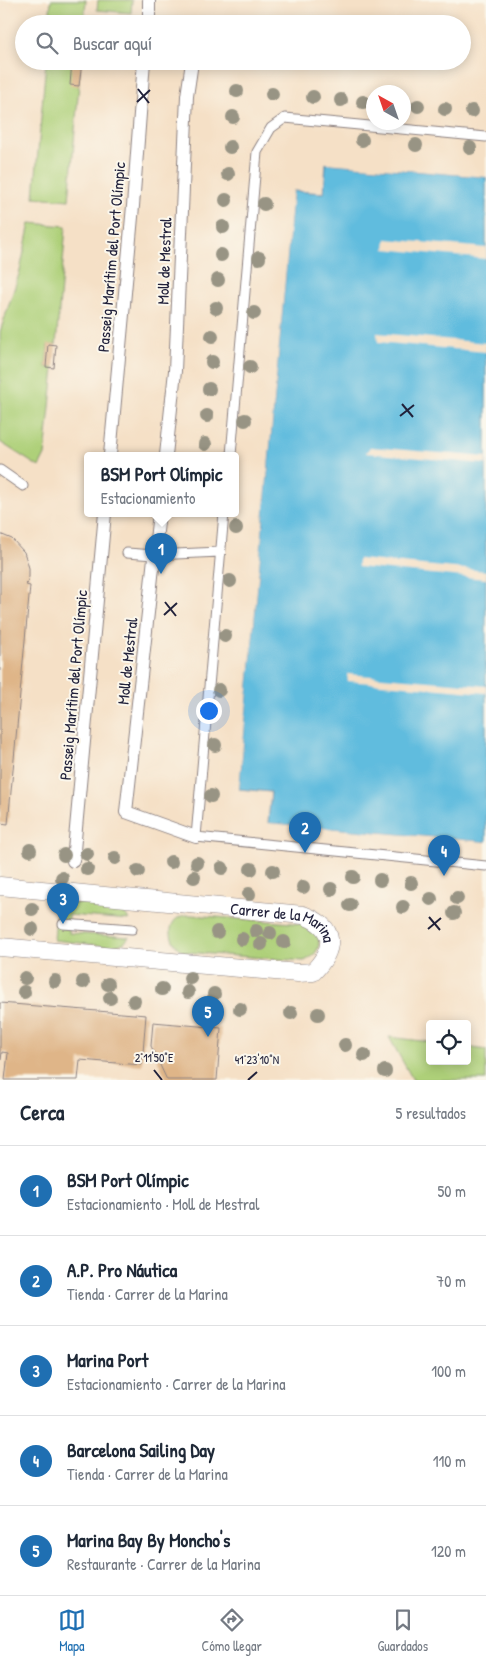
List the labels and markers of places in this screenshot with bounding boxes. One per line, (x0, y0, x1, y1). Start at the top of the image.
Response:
pin: 1 (145, 533, 177, 574)
pin: 2 (289, 812, 321, 853)
pin: 4 (428, 835, 460, 876)
pin: 3 (47, 883, 79, 924)
pin: 5 (192, 996, 224, 1037)

